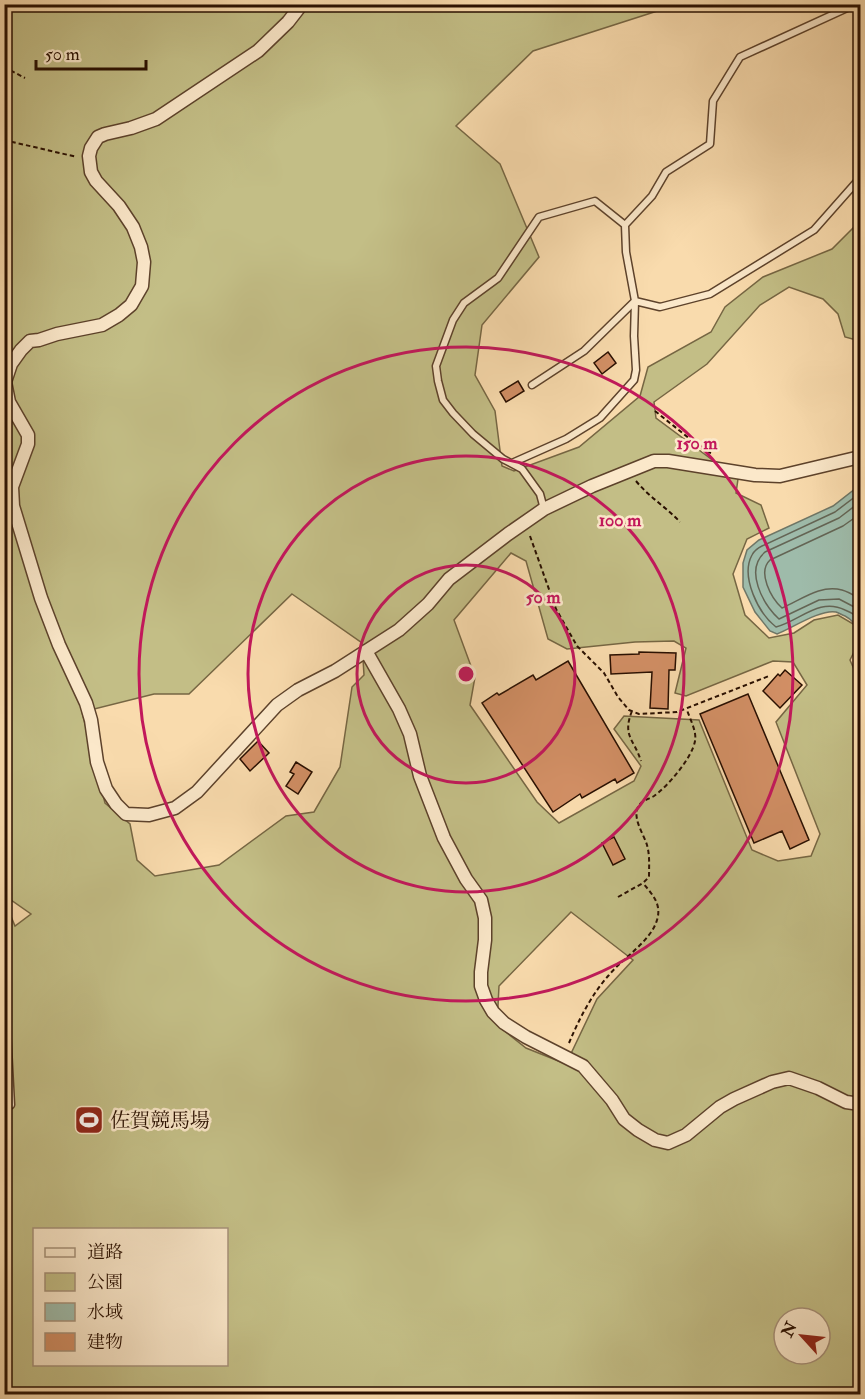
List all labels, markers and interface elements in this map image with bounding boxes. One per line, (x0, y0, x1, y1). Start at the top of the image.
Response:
scale bar (36, 33, 146, 71)
text: 50 m (45, 43, 80, 66)
text: 150 m (676, 432, 719, 455)
text: 100 m (599, 509, 642, 532)
text: 50 m (526, 586, 561, 609)
centre of rings (456, 664, 476, 684)
sports icon: 佐賀競馬場 (73, 1104, 105, 1136)
place label: 佐賀競馬場 (110, 1108, 210, 1133)
legend (33, 1228, 228, 1366)
text: 道路 (87, 1241, 123, 1264)
text: 公園 (87, 1271, 123, 1294)
text: 水域 (87, 1301, 123, 1324)
north arrow (772, 1306, 832, 1366)
text: N (777, 1318, 802, 1341)
text: 建物 (87, 1331, 123, 1354)

